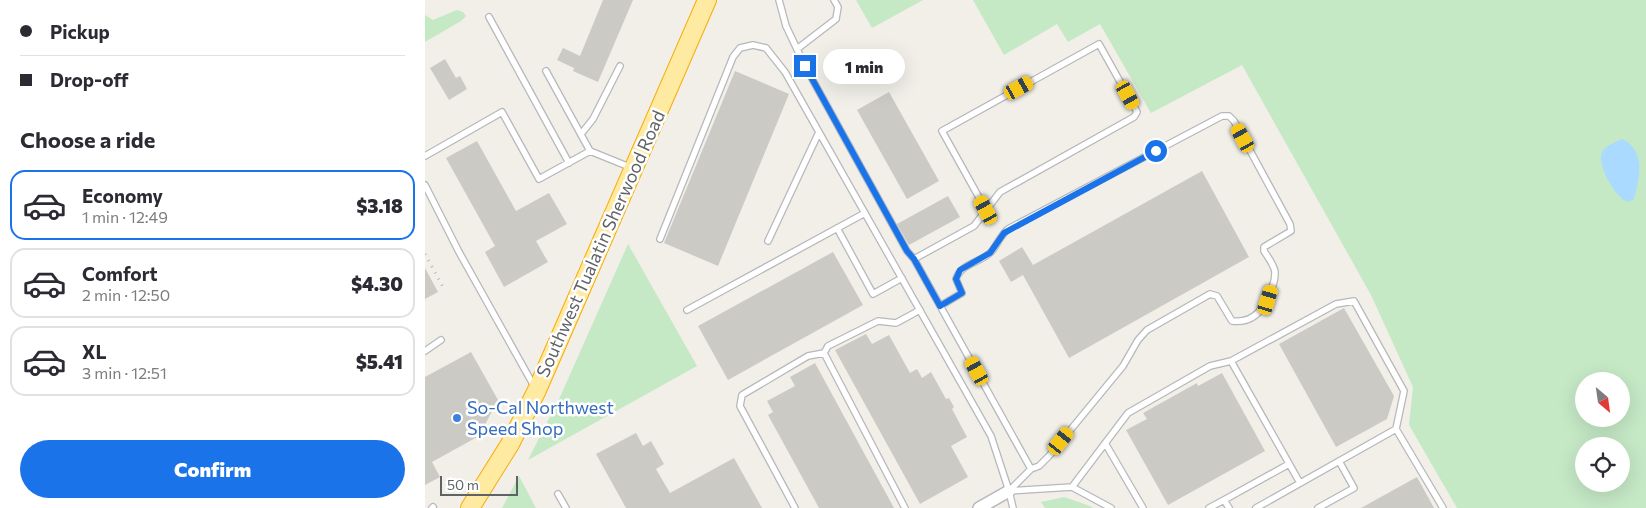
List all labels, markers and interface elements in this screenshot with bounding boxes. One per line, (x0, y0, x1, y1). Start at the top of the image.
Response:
text: Pickup (50, 20, 110, 43)
callout: 1 min (823, 48, 905, 84)
route end (794, 55, 816, 77)
text: 1 min (845, 57, 883, 76)
text: Drop-off (50, 68, 129, 91)
car (1002, 74, 1035, 102)
car (1114, 78, 1141, 112)
street label: Southwest Tualatin Sherwood Road (531, 107, 669, 380)
car (1229, 121, 1256, 155)
text: Choose a ride (20, 126, 155, 153)
route start (1145, 140, 1167, 162)
icon: car (22, 183, 67, 228)
text: Economy (82, 184, 163, 207)
car (972, 193, 999, 227)
text: $3.18 (356, 194, 403, 217)
text: 1 min · 12:49 (82, 207, 168, 226)
icon: car (22, 261, 67, 306)
text: Comfort (82, 262, 158, 285)
text: $4.30 (351, 272, 403, 295)
car (1256, 283, 1279, 317)
text: 2 min · 12:50 (82, 285, 170, 304)
icon: car (22, 339, 67, 384)
text: XL (82, 340, 107, 363)
text: $5.41 (356, 350, 403, 373)
car (963, 354, 990, 388)
text: 3 min · 12:51 (82, 363, 167, 382)
north arrow (1575, 372, 1630, 428)
map controls (1575, 372, 1630, 492)
place label: So-Cal Northwest Speed Shop (467, 396, 614, 439)
marker: So-Cal Northwest Speed Shop (451, 412, 463, 424)
car (1045, 425, 1076, 457)
button: locate (1575, 437, 1630, 492)
button: Confirm (20, 440, 405, 498)
scale bar (440, 473, 517, 496)
text: 50 m (447, 476, 479, 493)

